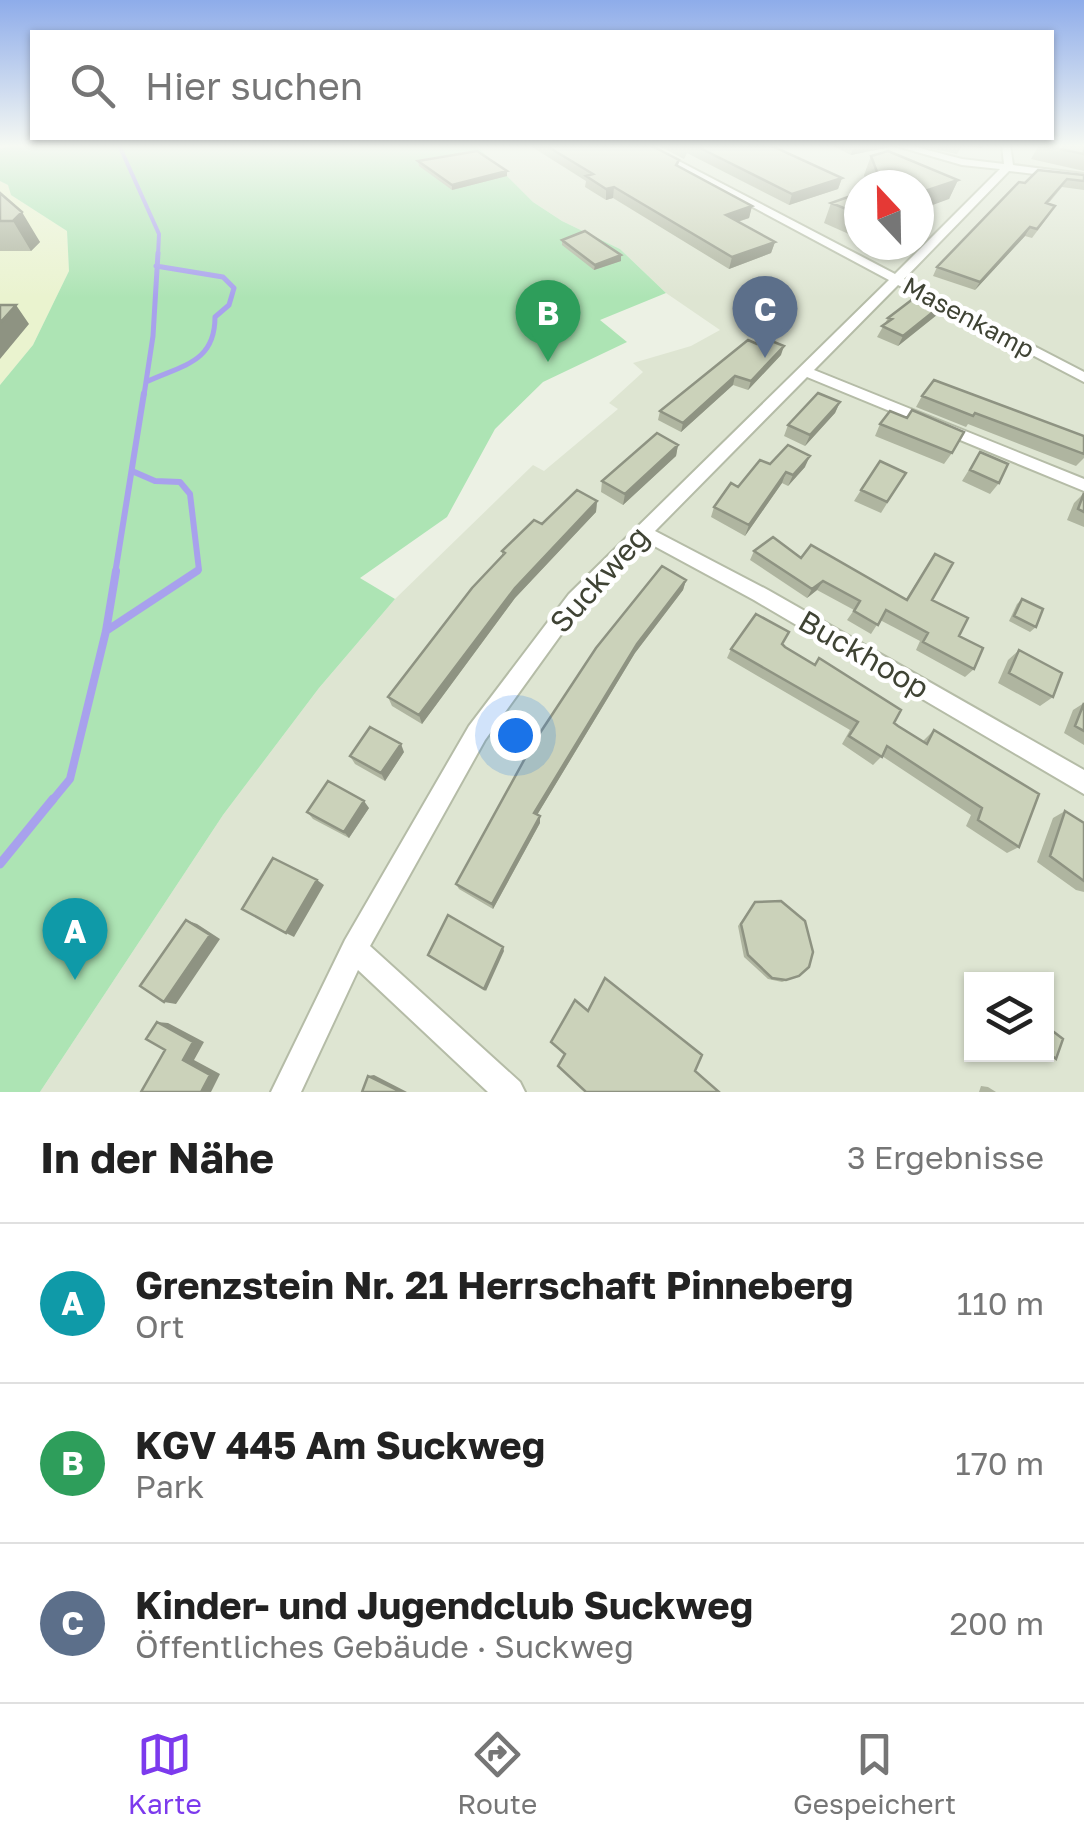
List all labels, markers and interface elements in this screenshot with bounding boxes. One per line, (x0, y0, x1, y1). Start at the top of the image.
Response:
search box (30, 30, 1054, 140)
icon: search (65, 58, 120, 113)
text: Hier suchen (145, 63, 363, 108)
north arrow (844, 170, 934, 260)
street label: Masenkamp (898, 269, 1040, 365)
pin: C (732, 276, 798, 358)
pin: B (516, 280, 580, 362)
street label: Suckweg (542, 518, 656, 640)
street label: Buckhoop (792, 602, 936, 706)
your location (490, 710, 541, 761)
pin: A (42, 898, 108, 980)
map controls (964, 972, 1054, 1062)
button: layers (964, 972, 1054, 1062)
text: In der Nähe (40, 1132, 274, 1182)
text: 3 Ergebnisse (847, 1138, 1044, 1176)
text: Grenzstein Nr. 21 Herrschaft Pinneberg (135, 1262, 853, 1307)
text: A (61, 1284, 84, 1322)
text: 110 m (957, 1284, 1044, 1322)
text: Ort (135, 1307, 185, 1345)
text: KGV 445 Am Suckweg (135, 1422, 545, 1467)
text: B (61, 1444, 84, 1482)
text: 170 m (955, 1444, 1044, 1482)
text: Park (135, 1467, 204, 1505)
text: Kinder- und Jugendclub Suckweg (135, 1582, 753, 1627)
text: C (61, 1604, 84, 1642)
text: 200 m (949, 1604, 1044, 1642)
text: Öffentliches Gebäude · Suckweg (135, 1627, 634, 1665)
tab: Karte (128, 1727, 202, 1820)
tab: Route (457, 1727, 537, 1820)
tab: Gespeichert (793, 1727, 956, 1820)

